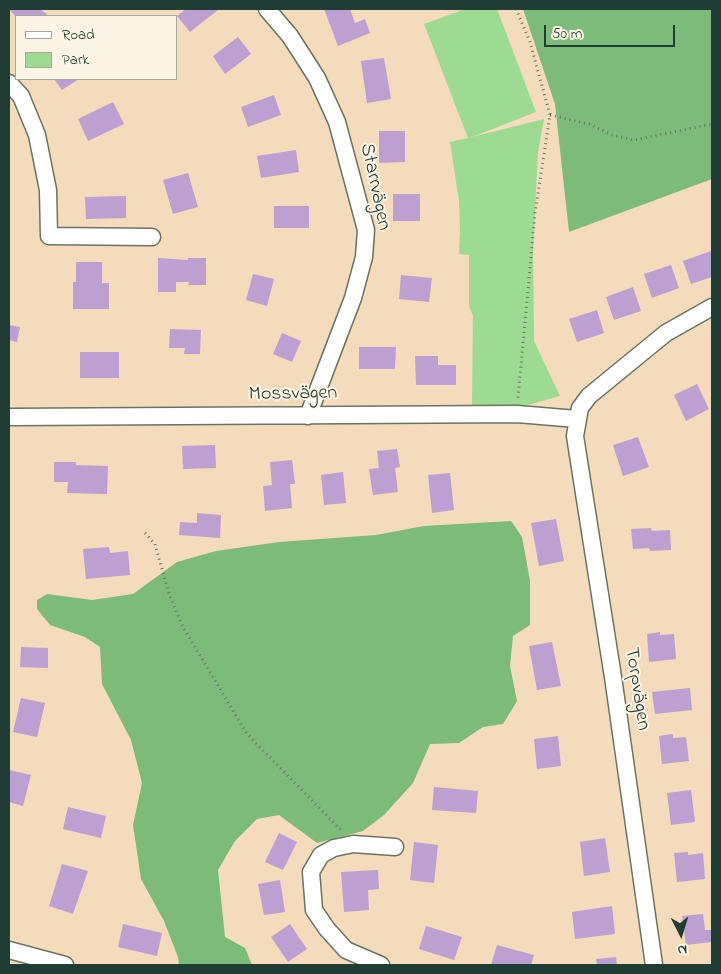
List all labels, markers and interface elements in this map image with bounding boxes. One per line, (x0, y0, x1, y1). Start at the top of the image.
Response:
legend (15, 15, 178, 80)
scale bar (546, 15, 677, 47)
text: 50 m (552, 23, 582, 45)
text: Road (62, 24, 95, 46)
text: Park (62, 49, 89, 71)
street label: Starrvägen (353, 141, 395, 233)
street label: Mossvägen (249, 382, 337, 408)
street label: Torpvägen (618, 646, 654, 732)
north arrow (656, 909, 706, 959)
text: N (677, 939, 688, 960)

